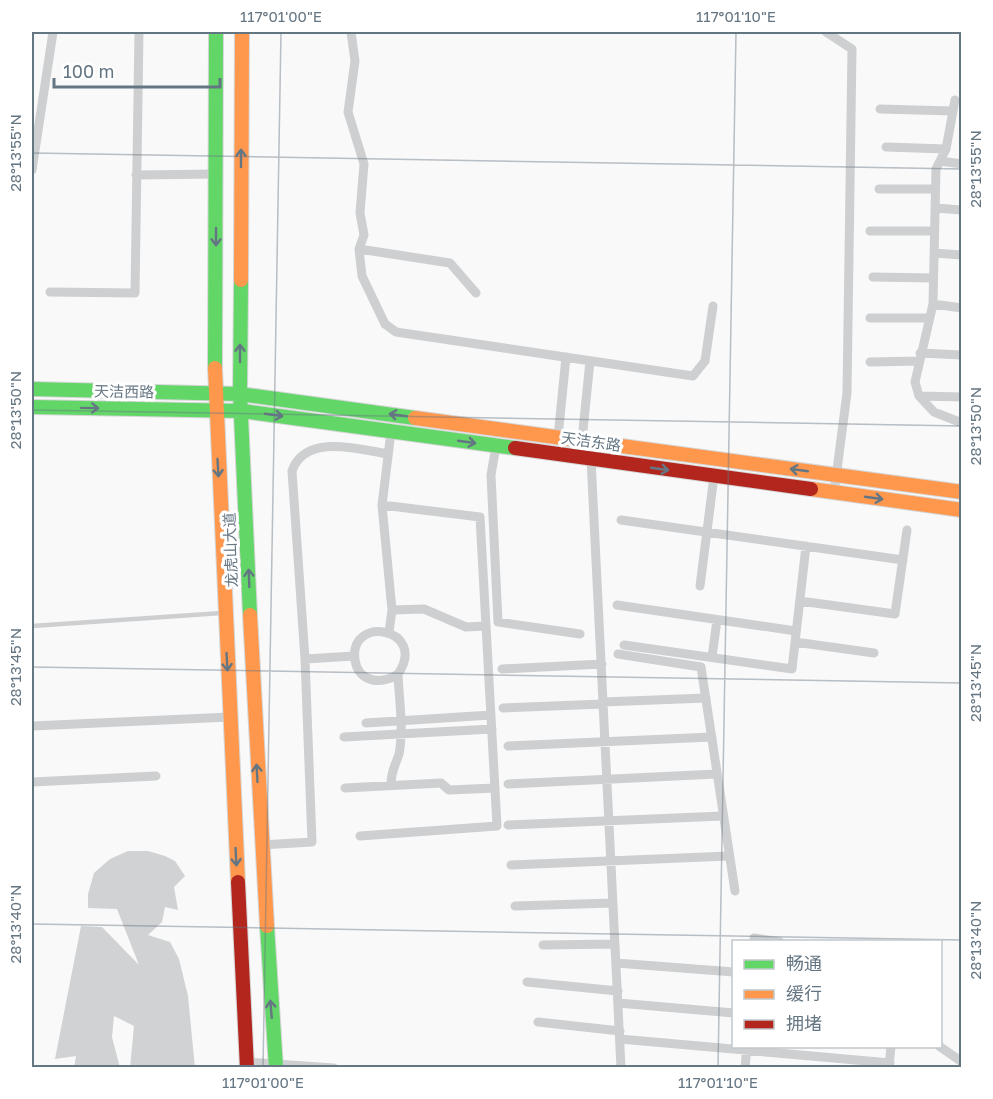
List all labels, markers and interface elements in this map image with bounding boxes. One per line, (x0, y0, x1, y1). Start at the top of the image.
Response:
text: 117°01'00"E (240, 7, 322, 25)
text: 117°01'10"E (696, 7, 776, 25)
scale bar (54, 51, 220, 89)
text: 100 m (63, 60, 114, 82)
text: 28°13'55"N (6, 114, 24, 192)
text: 28°13'55"N (966, 130, 984, 208)
one-way arrow (235, 148, 247, 168)
one-way arrow (210, 226, 222, 246)
one-way arrow (234, 343, 246, 363)
text: 28°13'50"N (6, 371, 24, 449)
street label: 天洁西路 (94, 381, 154, 401)
text: 28°13'50"N (966, 387, 984, 465)
one-way arrow (79, 402, 99, 413)
one-way arrow (263, 410, 283, 421)
one-way arrow (389, 410, 409, 421)
street label: 天洁东路 (560, 428, 622, 454)
one-way arrow (456, 437, 476, 448)
one-way arrow (213, 457, 224, 477)
one-way arrow (650, 463, 669, 474)
one-way arrow (790, 464, 810, 475)
one-way arrow (864, 493, 883, 504)
street label: 龙虎山大道 (220, 512, 240, 588)
one-way arrow (243, 568, 254, 588)
text: 28°13'45"N (6, 628, 24, 706)
text: 28°13'45"N (966, 644, 984, 722)
one-way arrow (222, 652, 233, 672)
one-way arrow (252, 763, 263, 783)
one-way arrow (230, 847, 242, 867)
text: 28°13'40"N (6, 885, 24, 963)
text: 28°13'40"N (966, 901, 984, 979)
legend (732, 940, 942, 1048)
text: 畅通 (786, 952, 822, 974)
text: 缓行 (786, 982, 822, 1004)
one-way arrow (265, 1000, 276, 1020)
text: 拥堵 (786, 1012, 822, 1034)
text: 117°01'00"E (222, 1073, 304, 1091)
text: 117°01'10"E (678, 1073, 758, 1091)

